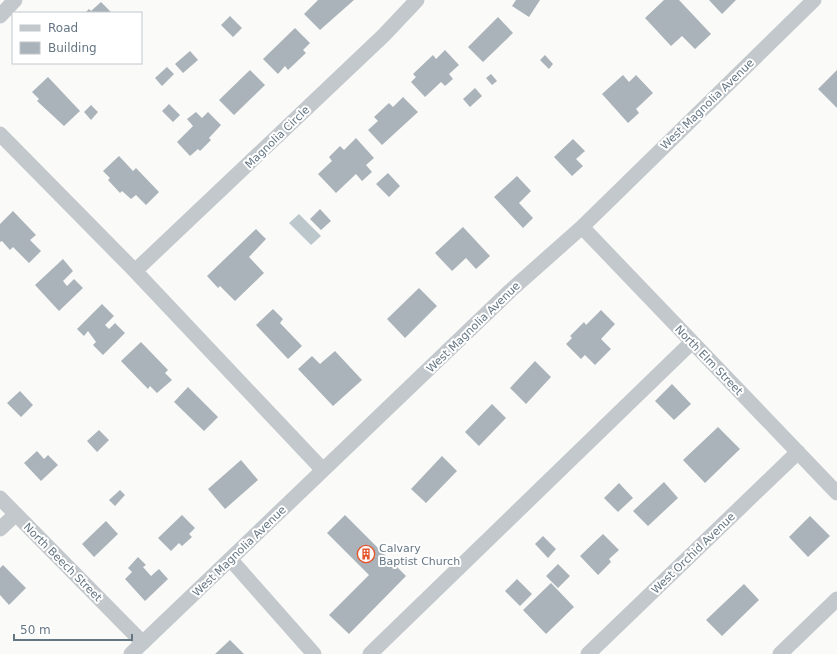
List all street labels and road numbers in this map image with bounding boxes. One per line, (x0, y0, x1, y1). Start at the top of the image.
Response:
street label: West Magnolia Avenue (658, 56, 757, 152)
street label: Magnolia Circle (243, 103, 312, 171)
street label: West Magnolia Avenue (424, 279, 523, 375)
street label: North Elm Street (672, 323, 746, 398)
street label: West Magnolia Avenue (190, 503, 289, 599)
street label: West Orchid Avenue (649, 510, 738, 597)
street label: North Beech Street (21, 521, 105, 605)

